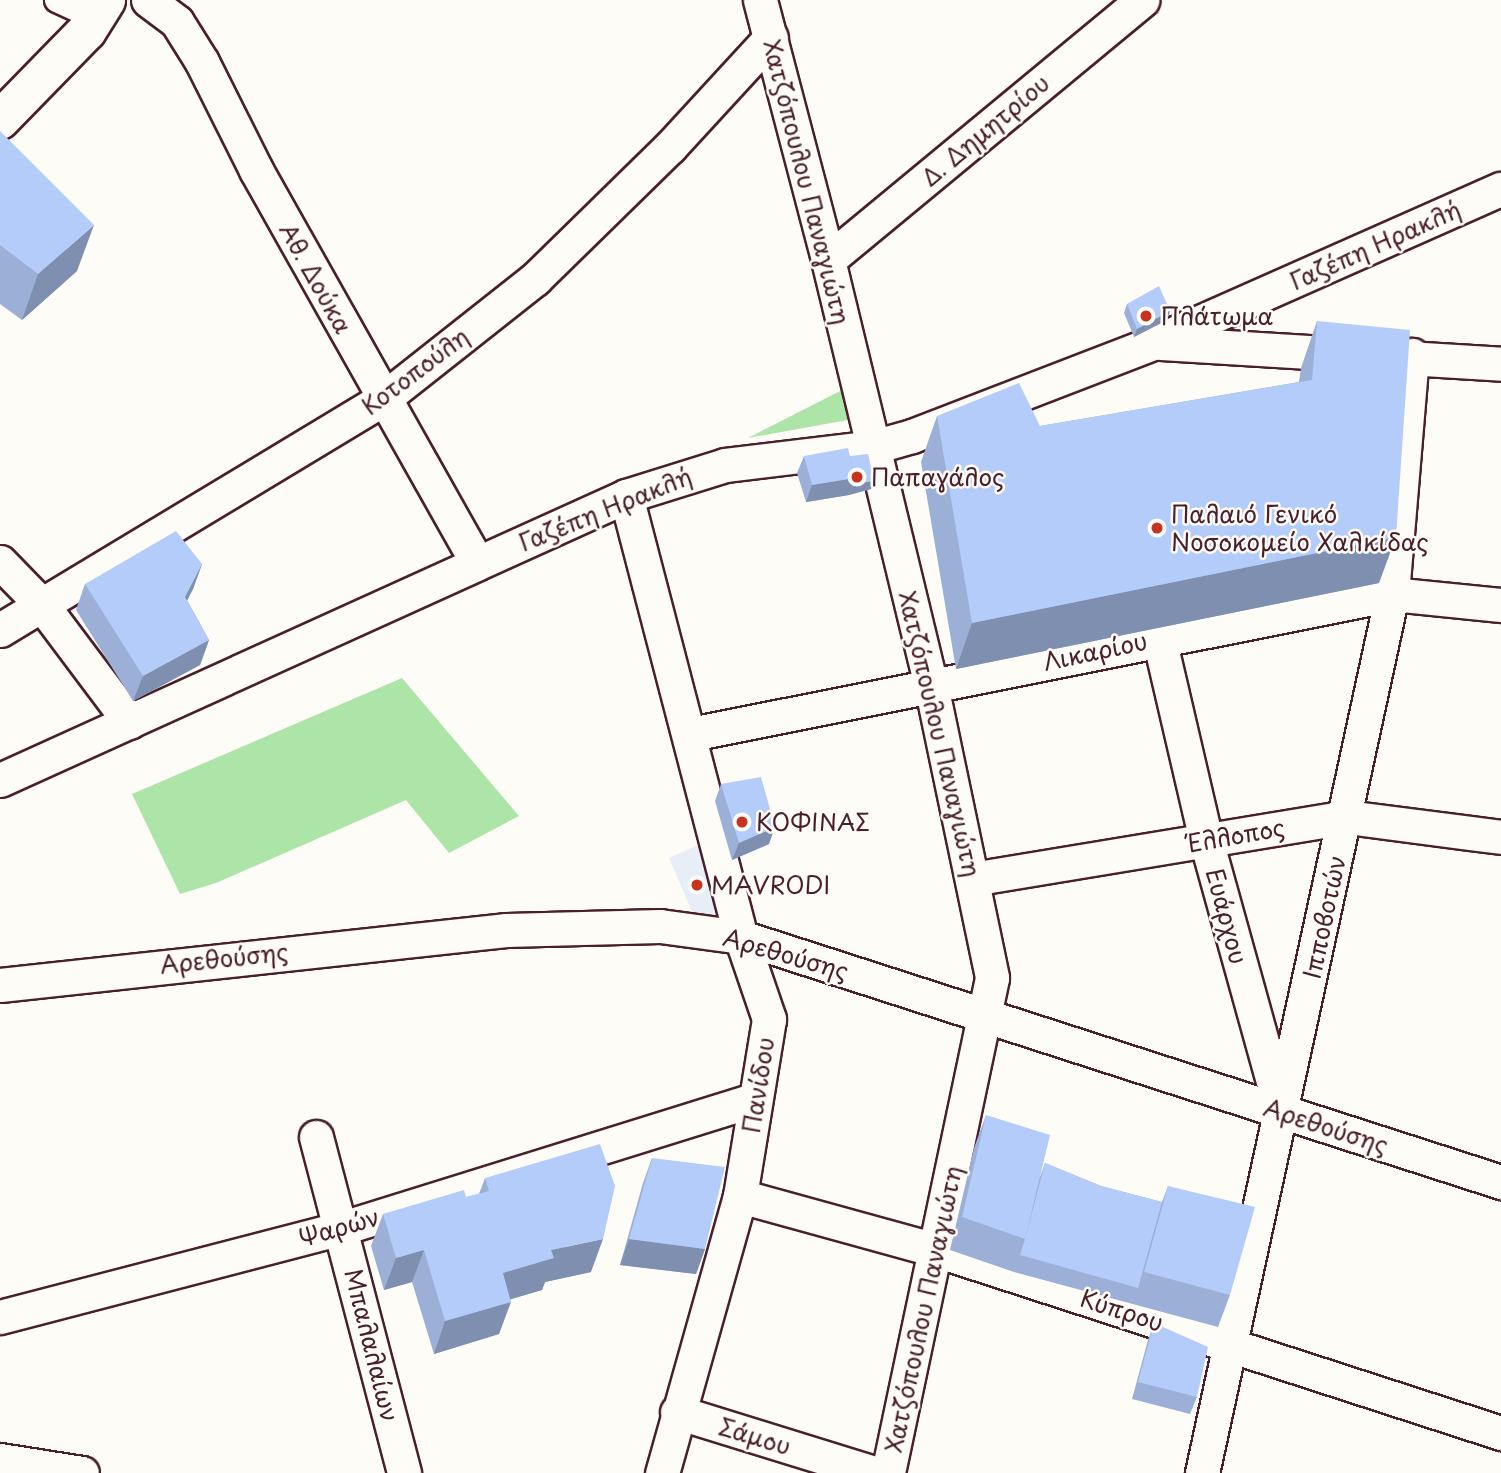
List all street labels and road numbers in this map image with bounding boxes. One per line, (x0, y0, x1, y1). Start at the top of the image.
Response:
street label: Χατζόπουλου Παναγιώτη (758, 36, 856, 328)
street label: Δ. Δημητρίου (915, 68, 1055, 192)
street label: Γαζέπη Ηρακλή (1285, 194, 1465, 296)
street label: Αθ. Δούκα (274, 217, 358, 339)
street label: Κοτοπούλη (356, 321, 474, 421)
street label: Γαζέπη Ηρακλή (514, 461, 696, 557)
street label: Χατζόπουλου Παναγιώτη (893, 588, 987, 880)
street label: Λικαρίου (1040, 626, 1150, 676)
street label: Έλλοπος (1185, 812, 1287, 858)
street label: Ιπποβοτών (1297, 853, 1351, 981)
street label: Ευάρχου (1200, 865, 1254, 967)
street label: Αρεθούσης (720, 922, 852, 986)
street label: Αρεθούσης (158, 937, 290, 979)
street label: Πανίδου (736, 1035, 780, 1135)
street label: Αρεθούσης (1260, 1092, 1392, 1160)
street label: Χατζόπουλου Παναγιώτη (878, 1163, 968, 1455)
street label: Ψαρών (295, 1202, 383, 1252)
street label: Μπαλαλαίων (339, 1266, 405, 1424)
street label: Κύπρου (1077, 1283, 1167, 1337)
street label: Σάμου (716, 1411, 794, 1461)

